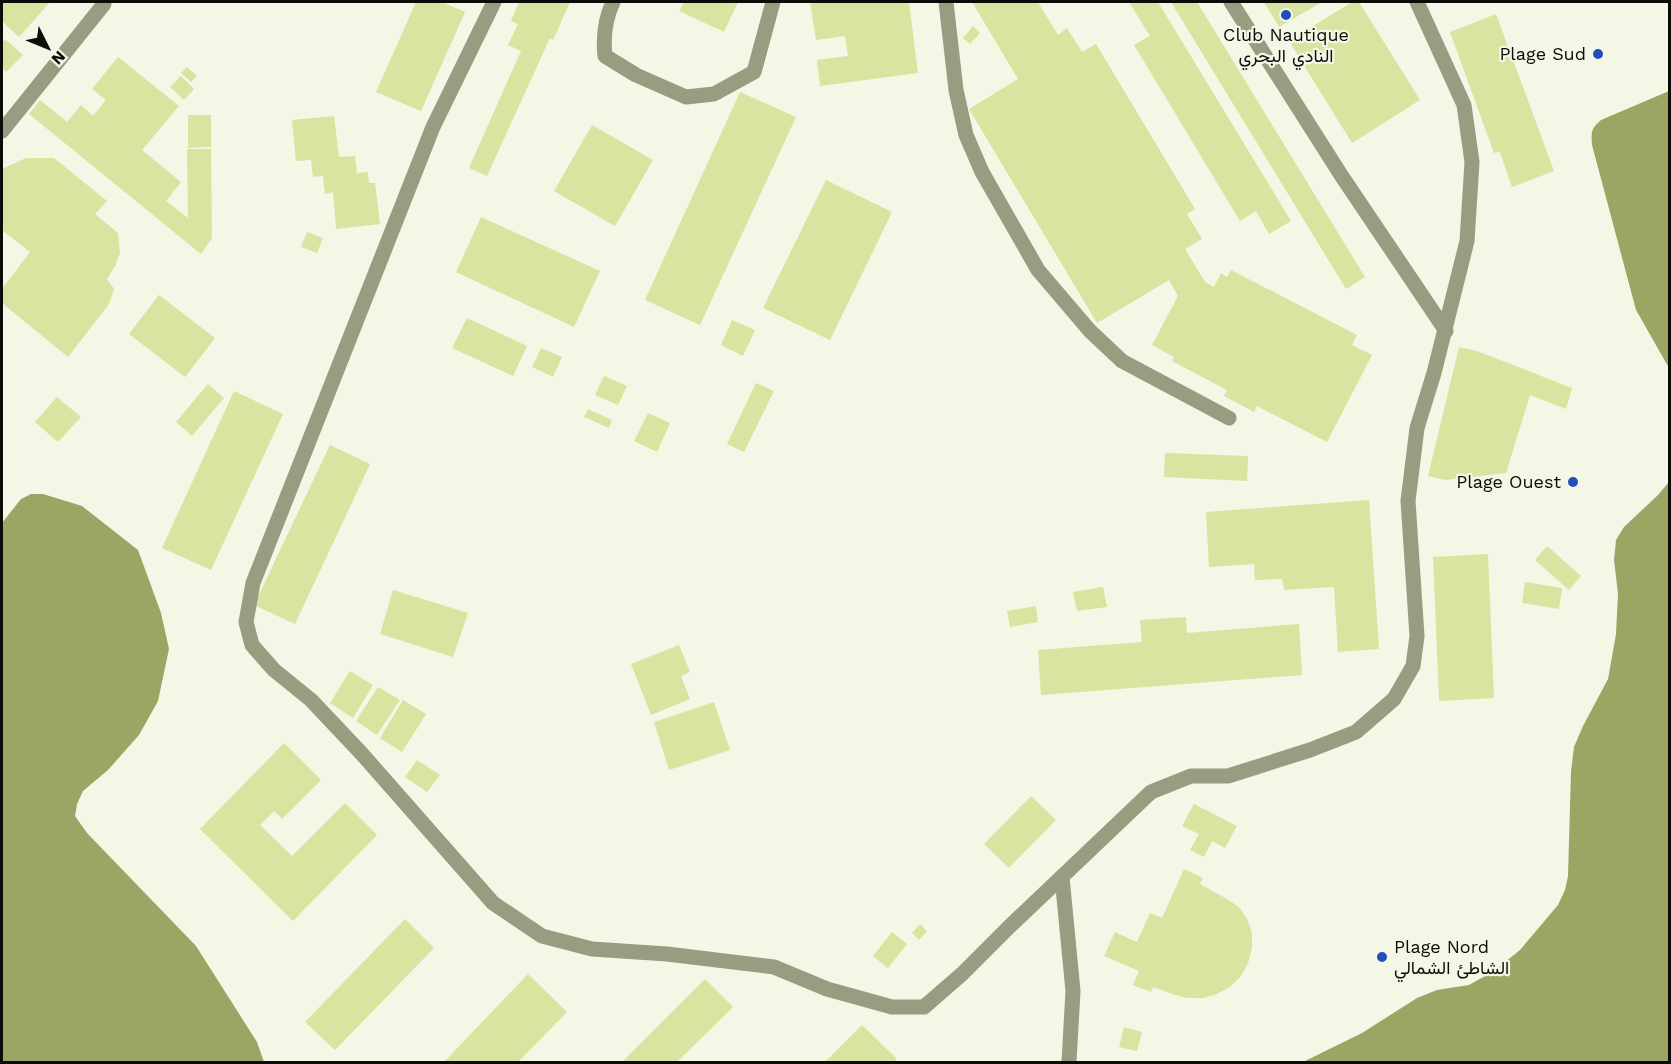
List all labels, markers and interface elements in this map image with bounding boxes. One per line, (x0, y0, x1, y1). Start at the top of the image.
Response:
marker: Club Nautique النادي البحري (1279, 8, 1293, 22)
north arrow (18, 18, 78, 78)
place label: Club Nautique النادي البحري (1223, 24, 1349, 71)
place label: Plage Sud (1499, 43, 1586, 64)
text: N (48, 47, 70, 69)
marker: Plage Sud (1591, 47, 1605, 61)
place label: Plage Ouest (1456, 471, 1561, 492)
marker: Plage Ouest (1566, 475, 1580, 489)
place label: Plage Nord الشاطئ الشمالي (1394, 936, 1509, 983)
marker: Plage Nord الشاطئ الشمالي (1375, 950, 1389, 964)

